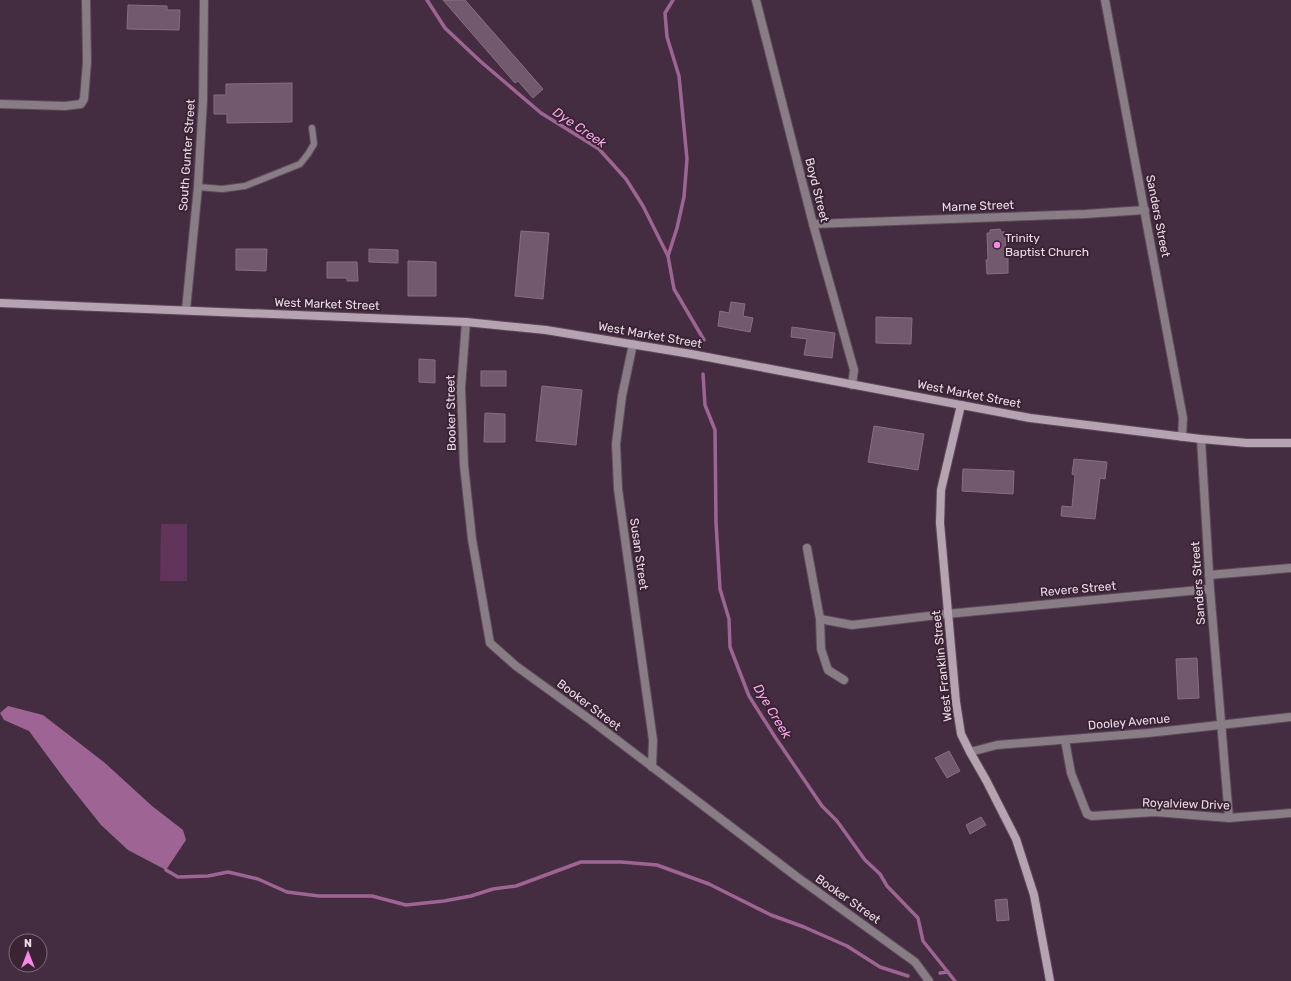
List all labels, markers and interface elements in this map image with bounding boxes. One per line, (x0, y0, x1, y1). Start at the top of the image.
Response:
street label: South Gunter Street (176, 98, 198, 212)
water label: Dye Creek (550, 104, 610, 151)
street label: Boyd Street (802, 156, 832, 224)
street label: Sanders Street (1143, 174, 1173, 259)
street label: Marne Street (942, 198, 1015, 214)
place label: Trinity Baptist Church (1005, 231, 1089, 259)
marker: Trinity Baptist Church (992, 240, 1002, 250)
street label: West Market Street (274, 295, 380, 313)
street label: West Market Street (597, 319, 703, 351)
street label: Booker Street (443, 374, 459, 451)
street label: West Market Street (916, 377, 1022, 411)
street label: Susan Street (627, 517, 651, 591)
street label: Sanders Street (1188, 541, 1208, 625)
street label: Revere Street (1039, 579, 1117, 599)
street label: West Franklin Street (929, 609, 955, 722)
street label: Booker Street (554, 676, 624, 734)
water label: Dye Creek (750, 681, 795, 742)
street label: Dooley Avenue (1087, 711, 1171, 733)
street label: Royalview Drive (1142, 795, 1230, 813)
street label: Booker Street (813, 871, 884, 927)
north arrow (8, 933, 48, 973)
text: N (24, 937, 32, 950)

